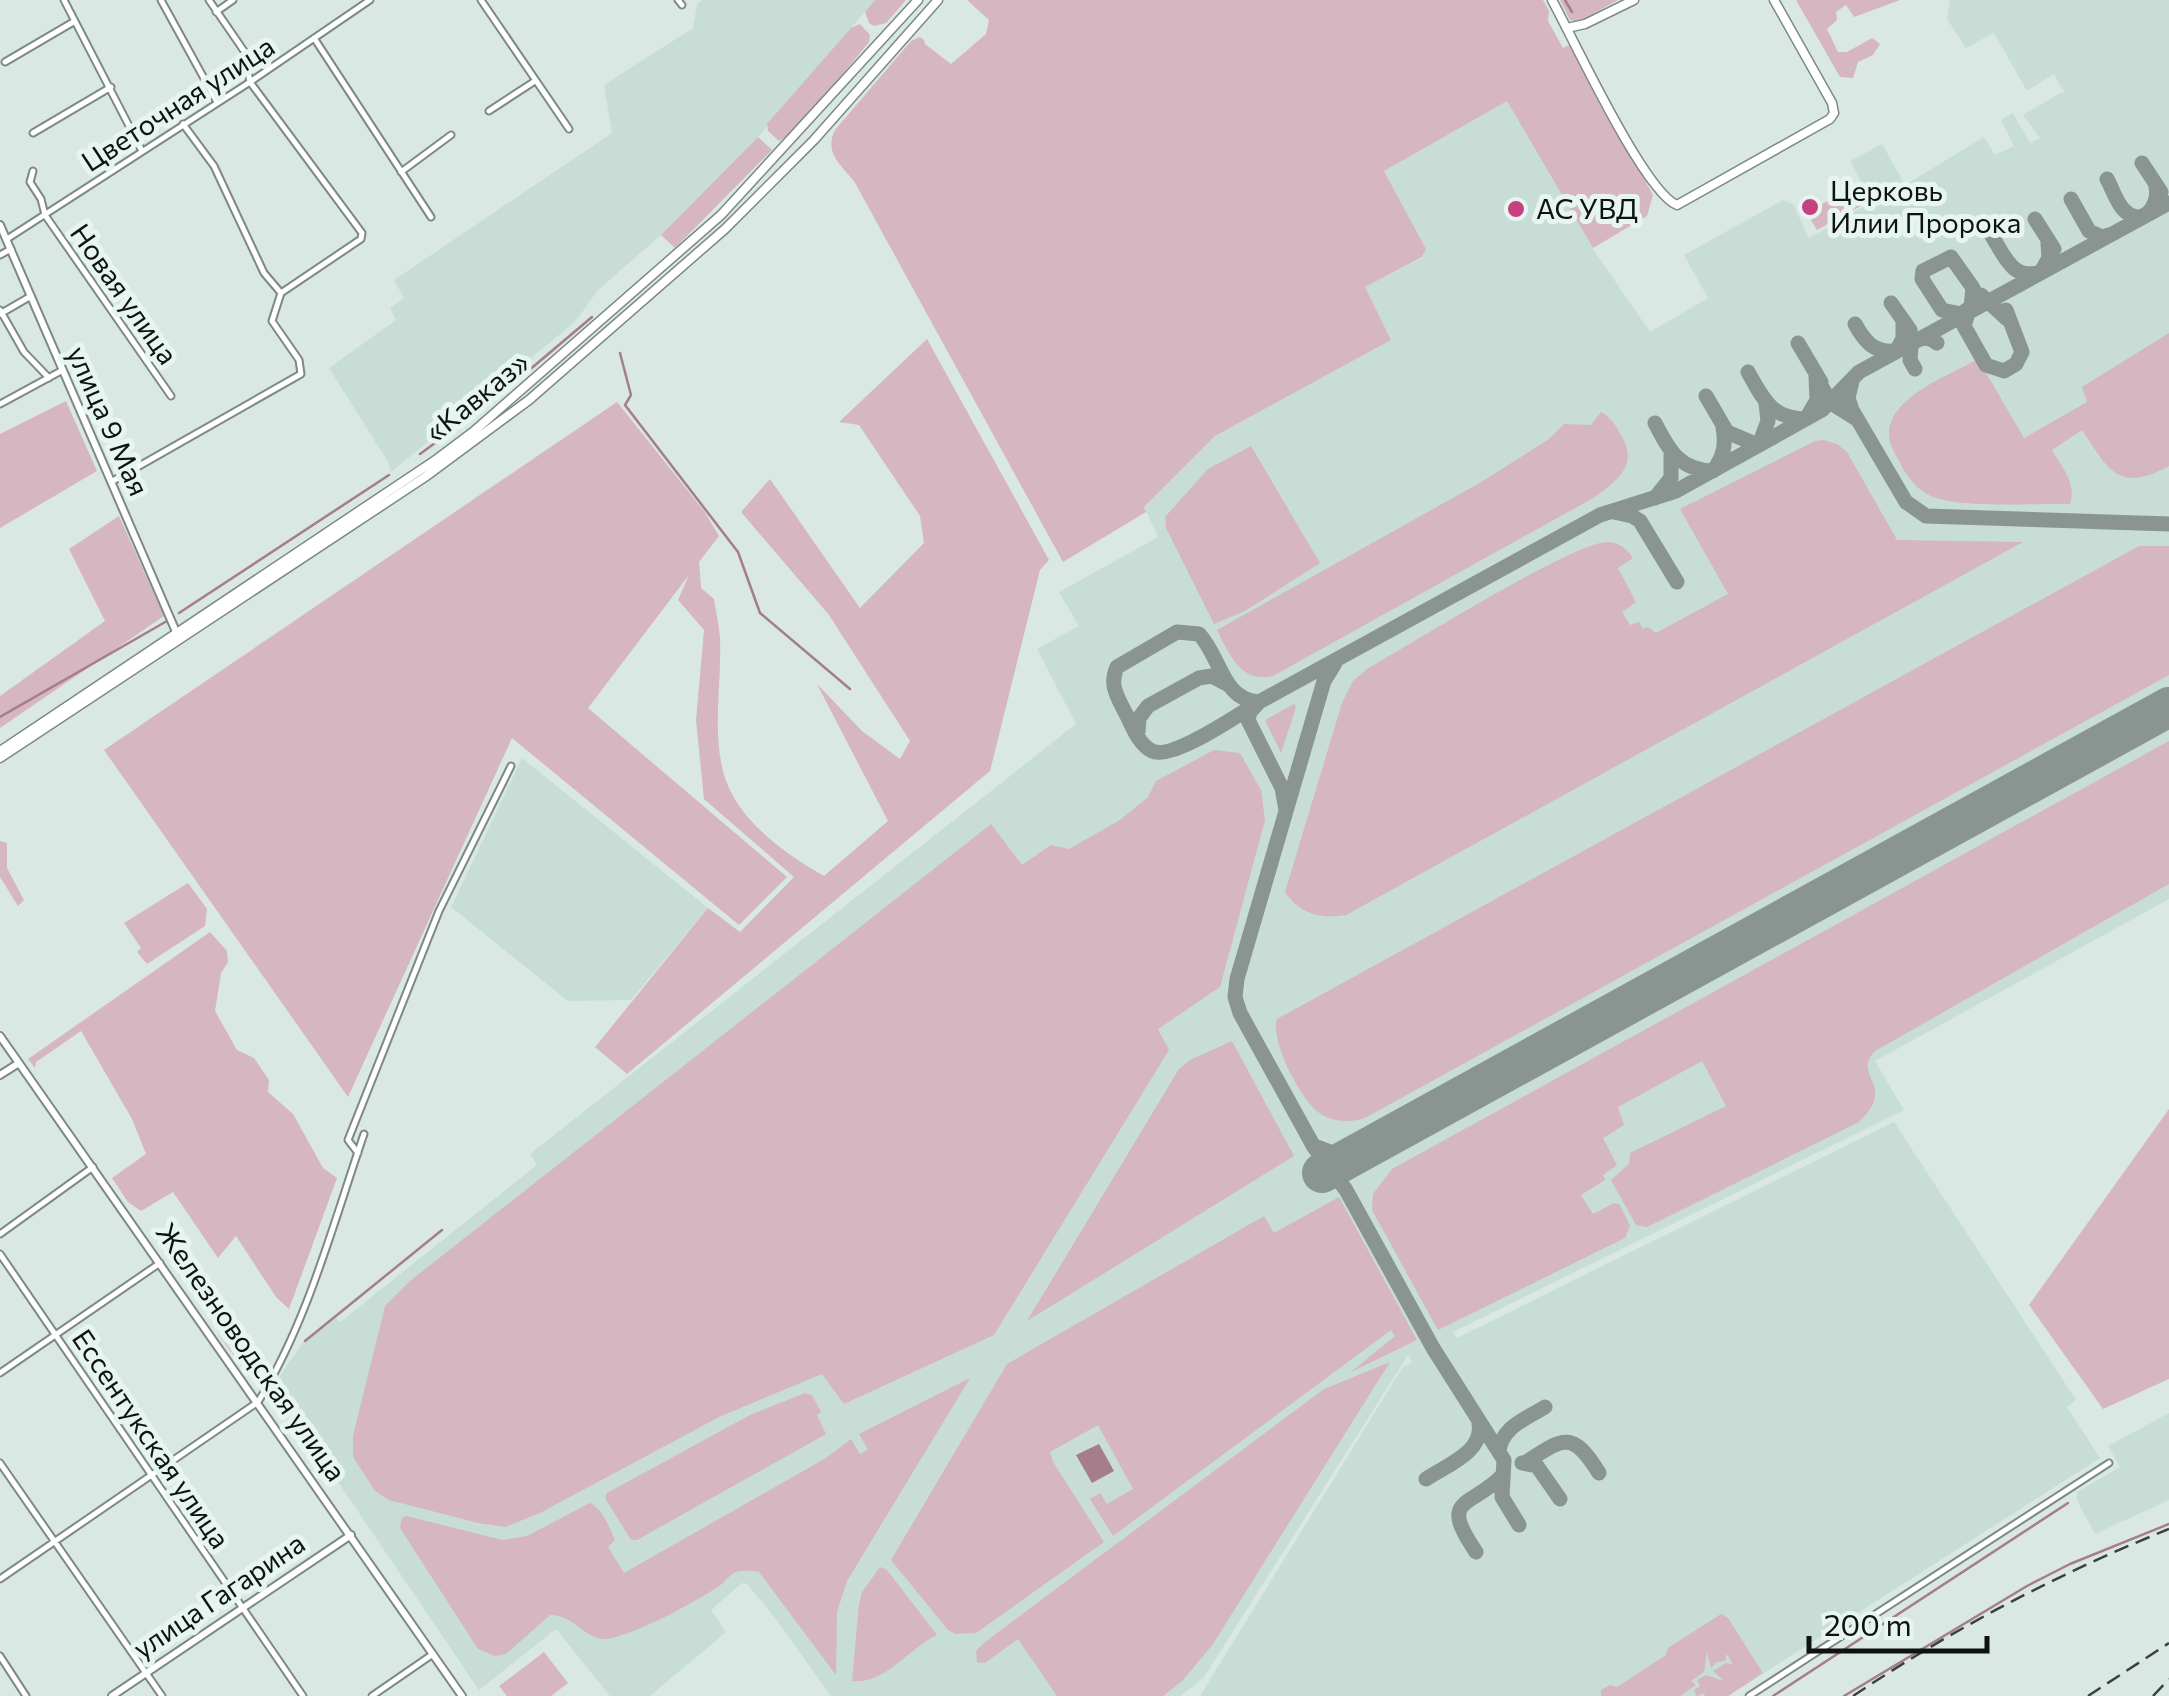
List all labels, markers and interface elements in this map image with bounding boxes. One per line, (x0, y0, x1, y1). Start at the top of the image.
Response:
street label: Цветочная улица (75, 28, 280, 178)
place label: Церковь Илии Пророка (1830, 173, 2021, 239)
place label: АС УВД (1536, 191, 1638, 225)
marker: Церковь Илии Пророка (1799, 196, 1821, 218)
marker: АС УВД (1505, 198, 1527, 220)
street label: Новая улица (64, 217, 186, 370)
street label: улица 9 Мая (61, 341, 157, 501)
street label: «Кавказ» (418, 344, 535, 448)
street label: Железноводская улица (150, 1216, 354, 1487)
street label: Ессентукская улица (66, 1322, 238, 1554)
street label: улица Гагарина (126, 1525, 311, 1665)
scale bar (1809, 1591, 1986, 1653)
text: 200 m (1824, 1605, 1912, 1642)

